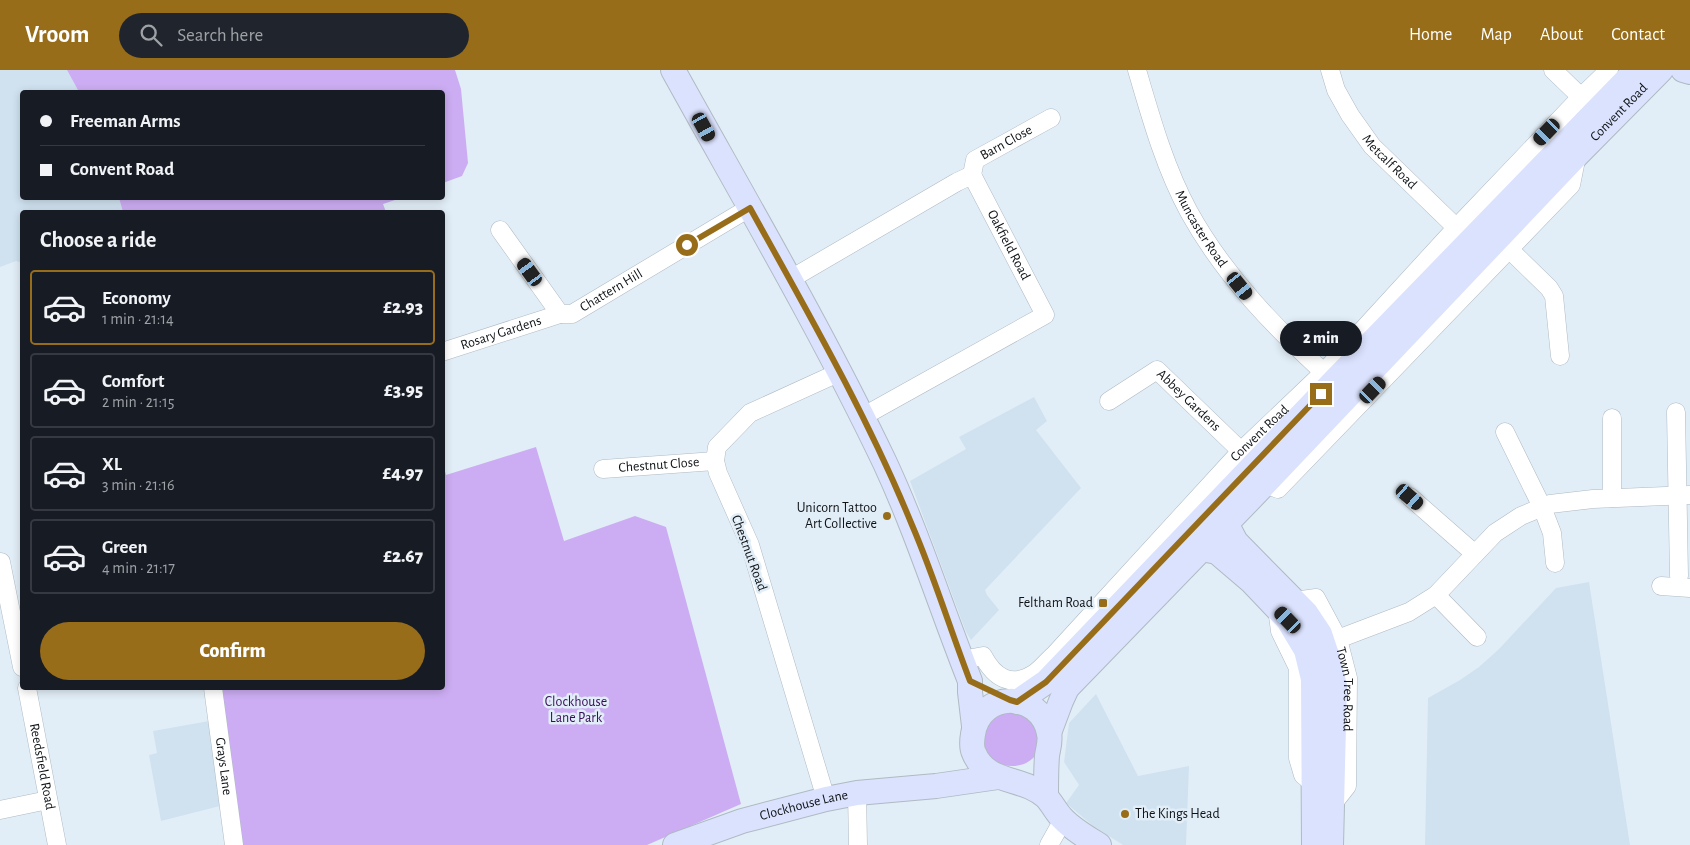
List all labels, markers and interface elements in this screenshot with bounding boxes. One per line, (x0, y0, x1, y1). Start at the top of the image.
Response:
search box (119, 13, 469, 58)
icon: search (137, 21, 165, 49)
text: Vroom (25, 23, 89, 47)
text: Search here (177, 26, 263, 45)
text: Home (1409, 26, 1452, 44)
text: Map (1480, 26, 1512, 44)
text: About (1540, 26, 1583, 44)
text: Contact (1611, 26, 1665, 44)
street label: Convent Road (1588, 81, 1650, 144)
car (690, 110, 717, 144)
text: Freeman Arms (70, 112, 181, 131)
car (1531, 116, 1562, 148)
street label: Barn Close (978, 123, 1035, 163)
street label: Metcalf Road (1359, 132, 1419, 192)
text: Convent Road (70, 160, 174, 179)
street label: Muncaster Road (1172, 188, 1230, 270)
street label: Oakfield Road (985, 208, 1032, 282)
text: Choose a ride (40, 229, 156, 251)
route start (676, 234, 698, 256)
car (515, 255, 544, 289)
street label: Chattern Hill (578, 266, 645, 315)
car (1224, 270, 1255, 302)
icon: car (42, 285, 87, 330)
text: Economy (102, 289, 171, 308)
text: £2.93 (383, 298, 423, 317)
text: 1 min · 21:14 (102, 311, 174, 327)
street label: Rosary Gardens (459, 313, 543, 353)
callout: 2 min (1280, 322, 1362, 356)
text: 2 min (1303, 330, 1339, 346)
street label: Abbey Gardens (1154, 367, 1223, 434)
icon: car (42, 368, 87, 413)
text: Comfort (102, 372, 164, 391)
car (1357, 374, 1388, 406)
text: £3.95 (384, 381, 423, 400)
route end (1310, 383, 1332, 405)
text: 2 min · 21:15 (102, 394, 174, 410)
street label: Convent Road (1228, 402, 1292, 464)
icon: car (42, 451, 87, 496)
text: XL (102, 455, 122, 474)
street label: Chestnut Close (618, 455, 700, 475)
text: £4.97 (383, 464, 423, 483)
text: 3 min · 21:16 (102, 477, 175, 493)
car (1393, 481, 1426, 513)
place label: Unicorn Tattoo Art Collective (797, 501, 877, 531)
marker: Unicorn Tattoo Art Collective (881, 510, 893, 522)
street label: Chestnut Road (729, 513, 769, 593)
icon: car (42, 534, 87, 579)
text: Green (102, 538, 148, 557)
text: £2.67 (383, 547, 423, 566)
text: 4 min · 21:17 (102, 560, 175, 576)
place label: Feltham Road (1018, 596, 1093, 610)
marker: Feltham Road (1097, 597, 1109, 609)
car (1272, 604, 1303, 636)
button: Confirm (40, 622, 425, 680)
street label: Town Tree Road (1333, 646, 1355, 732)
park label: Clockhouse Lane Park (545, 695, 607, 725)
street label: Reedsfield Road (27, 722, 57, 811)
street label: Grays Lane (213, 737, 234, 796)
street label: Clockhouse Lane (758, 788, 849, 823)
place label: The Kings Head (1135, 807, 1220, 821)
marker: The Kings Head (1119, 808, 1131, 820)

